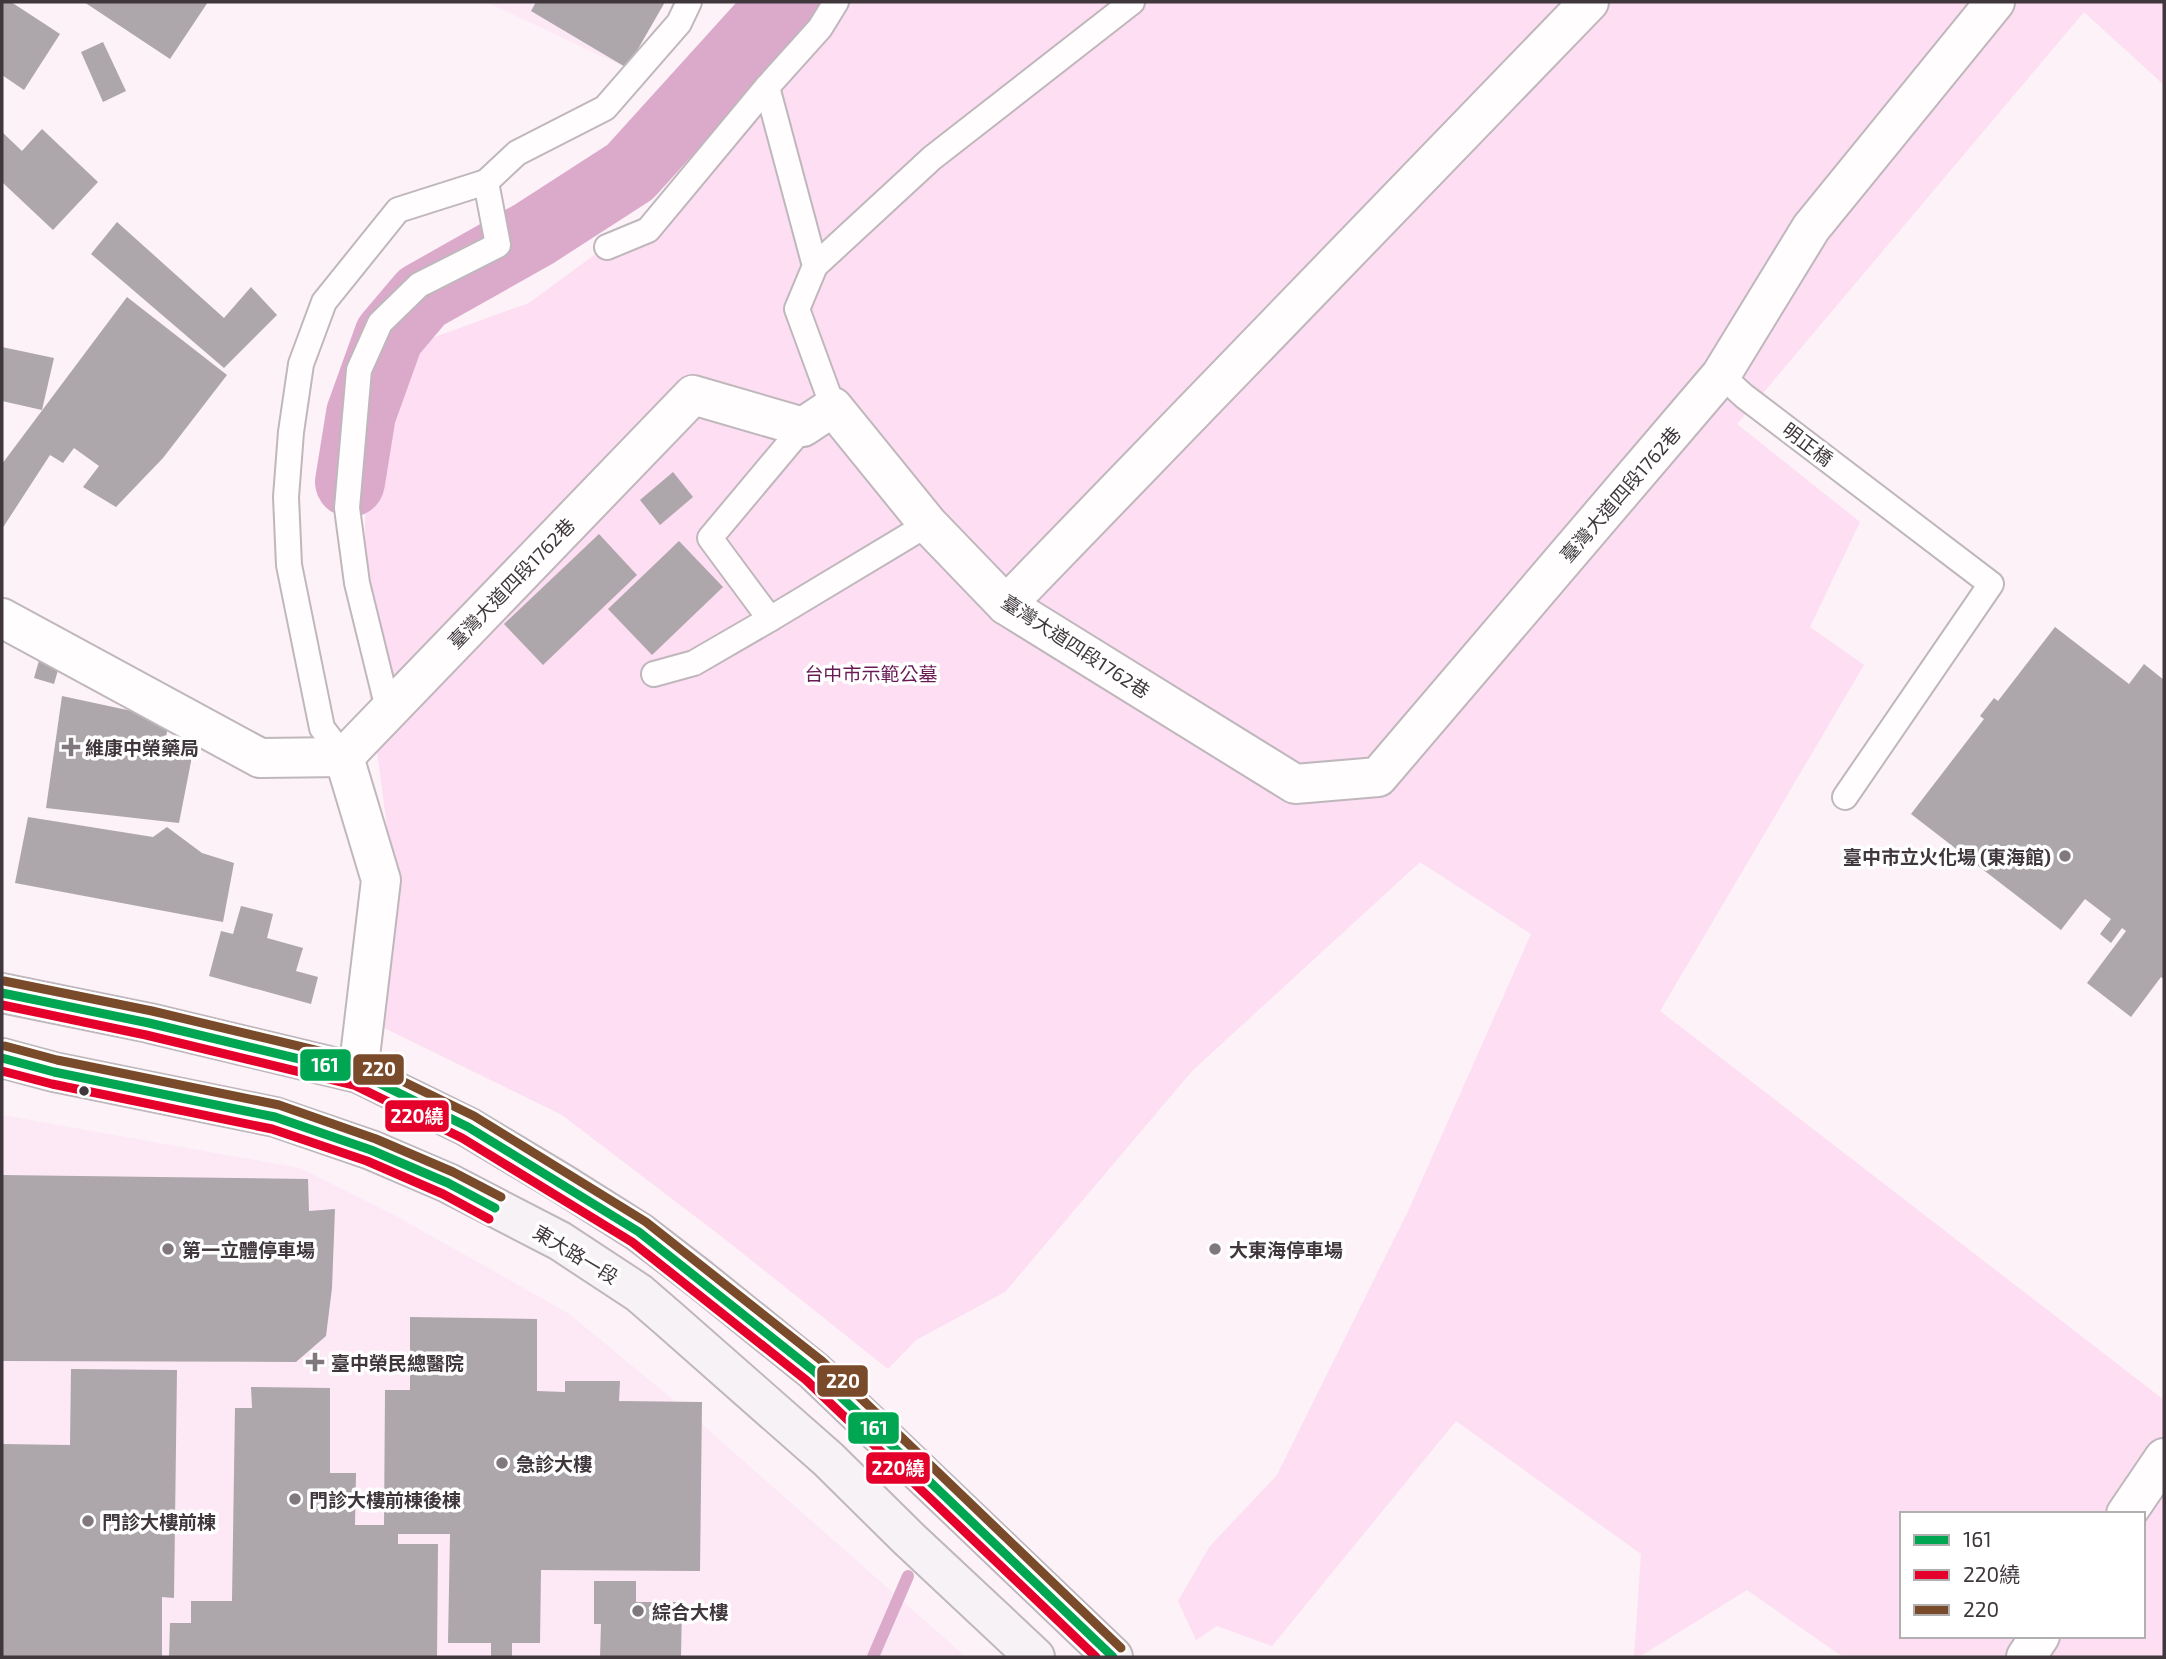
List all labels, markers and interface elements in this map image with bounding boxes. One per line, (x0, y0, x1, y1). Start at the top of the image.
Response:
street label: 明正橋 (1778, 418, 1838, 470)
street label: 臺灣大道四段1762巷 (1555, 422, 1685, 566)
street label: 臺灣大道四段1762巷 (443, 513, 579, 653)
street label: 臺灣大道四段1762巷 (998, 590, 1154, 702)
park label: 台中市示範公墓 (804, 662, 938, 685)
place label: 維康中榮藥局 (85, 736, 199, 759)
marker: 維康中榮藥局 (63, 739, 79, 755)
place label: 臺中市立火化場 (東海館) (1843, 845, 2051, 868)
marker: 臺中市立火化場 (東海館) (2057, 848, 2073, 864)
line badge: 161 (299, 1048, 352, 1082)
text: 161 (311, 1053, 339, 1076)
line badge: 220 (352, 1053, 405, 1086)
text: 220 (362, 1057, 396, 1080)
unlabelled marker (77, 1084, 91, 1098)
line badge: 220繞 (384, 1099, 450, 1133)
text: 220繞 (390, 1104, 444, 1127)
street label: 東大路一段 (529, 1220, 623, 1288)
place label: 第一立體停車場 (182, 1238, 315, 1261)
place label: 大東海停車場 (1229, 1238, 1343, 1261)
marker: 第一立體停車場 (160, 1241, 176, 1257)
marker: 大東海停車場 (1207, 1241, 1223, 1257)
place label: 臺中榮民總醫院 (331, 1351, 464, 1374)
marker: 臺中榮民總醫院 (305, 1352, 325, 1372)
line badge: 220 (816, 1364, 869, 1398)
text: 220 (826, 1369, 860, 1392)
line badge: 161 (847, 1411, 900, 1445)
text: 161 (860, 1416, 888, 1439)
line badge: 220繞 (865, 1451, 931, 1485)
place label: 急診大樓 (516, 1452, 592, 1475)
marker: 急診大樓 (494, 1455, 510, 1471)
text: 220繞 (871, 1456, 925, 1479)
place label: 門診大樓前棟後棟 (309, 1488, 461, 1511)
marker: 門診大樓前棟後棟 (287, 1491, 303, 1507)
place label: 門診大樓前棟 (102, 1510, 216, 1533)
legend (1900, 1512, 2145, 1638)
marker: 門診大樓前棟 (80, 1513, 96, 1529)
text: 161 (1963, 1526, 1992, 1551)
text: 220繞 (1963, 1561, 2020, 1586)
text: 220 (1963, 1596, 1999, 1621)
place label: 綜合大樓 (652, 1600, 728, 1623)
marker: 綜合大樓 (630, 1603, 646, 1619)

